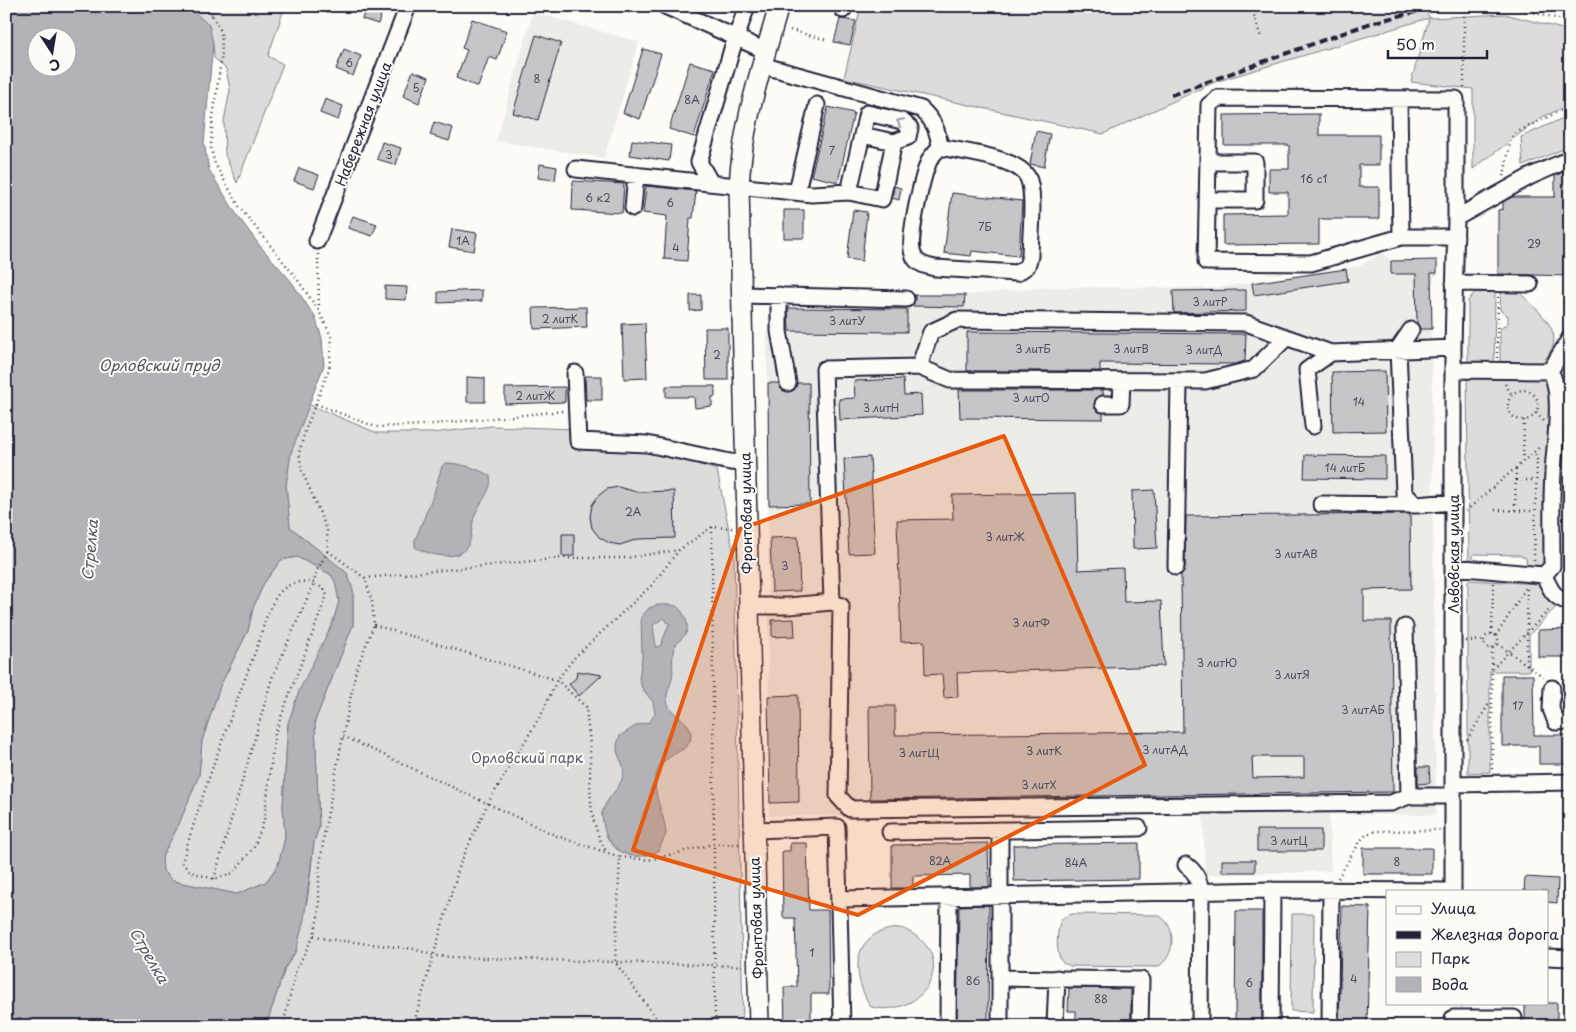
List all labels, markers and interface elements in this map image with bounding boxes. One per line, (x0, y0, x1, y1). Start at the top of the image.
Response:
north arrow (28, 28, 78, 78)
scale bar (1388, 28, 1487, 60)
text: 50 m (1396, 32, 1435, 55)
text: С (47, 54, 62, 77)
house number: 6 (345, 54, 353, 71)
street label: Набережная улица (330, 58, 397, 189)
house number: 8 (534, 70, 541, 87)
house number: 5 (412, 79, 420, 96)
house number: 8А (684, 91, 700, 108)
one-way arrow (896, 118, 905, 128)
house number: 7 (829, 142, 835, 159)
house number: 3 (385, 146, 393, 163)
house number: 16 с1 (1301, 170, 1327, 187)
house number: 6 к2 (585, 189, 611, 206)
house number: 6 (666, 194, 674, 211)
house number: 7Б (978, 218, 992, 235)
house number: 1А (456, 232, 470, 249)
house number: 29 (1527, 235, 1541, 252)
house number: 4 (672, 239, 680, 256)
house number: 3 литР (1193, 293, 1228, 310)
house number: 2 литК (542, 310, 579, 327)
house number: 3 литУ (829, 312, 865, 329)
house number: 3 литБ (1015, 340, 1051, 357)
house number: 3 литВ (1113, 340, 1149, 357)
house number: 3 литД (1186, 341, 1223, 358)
house number: 2 (713, 346, 721, 363)
water label: Орловский пруд (99, 353, 221, 376)
house number: 2 литЖ (515, 387, 555, 404)
house number: 3 литО (1012, 389, 1050, 406)
house number: 14 (1353, 393, 1365, 410)
house number: 3 литН (863, 399, 899, 416)
street label: Фронтовая улица (734, 452, 758, 574)
house number: 14 литБ (1325, 459, 1365, 476)
street label: Львовская улица (1443, 494, 1464, 614)
house number: 2А (625, 503, 642, 520)
water label: Стрелка (75, 518, 103, 581)
house number: 3 литЖ (985, 528, 1025, 545)
house number: 3 литАВ (1274, 545, 1318, 562)
house number: 3 (781, 557, 789, 574)
house number: 3 литФ (1012, 614, 1050, 631)
house number: 3 литЮ (1197, 654, 1237, 671)
house number: 3 литЯ (1274, 666, 1310, 683)
house number: 17 (1513, 697, 1524, 714)
house number: 3 литАБ (1341, 701, 1385, 718)
house number: 3 литАД (1142, 741, 1188, 758)
house number: 3 литК (1026, 742, 1062, 759)
house number: 3 литЩ (899, 744, 939, 761)
park label: Орловский парк (471, 747, 584, 768)
house number: 3 литХ (1022, 776, 1057, 793)
house number: 3 литЦ (1270, 832, 1308, 849)
house number: 82А (929, 852, 952, 869)
house number: 8 (1394, 853, 1401, 870)
house number: 84А (1065, 854, 1088, 871)
street label: Фронтовая улица (743, 857, 769, 979)
legend (1386, 890, 1548, 1004)
text: Улица (1431, 896, 1476, 919)
text: Железная дорога (1431, 922, 1559, 945)
water label: Стрелка (125, 923, 176, 988)
house number: 1 (810, 944, 815, 961)
text: Парк (1431, 946, 1470, 969)
house number: 4 (1350, 970, 1358, 987)
house number: 86 (966, 972, 980, 989)
text: Вода (1431, 972, 1469, 995)
house number: 6 (1245, 974, 1253, 991)
house number: 88 (1094, 990, 1108, 1007)

